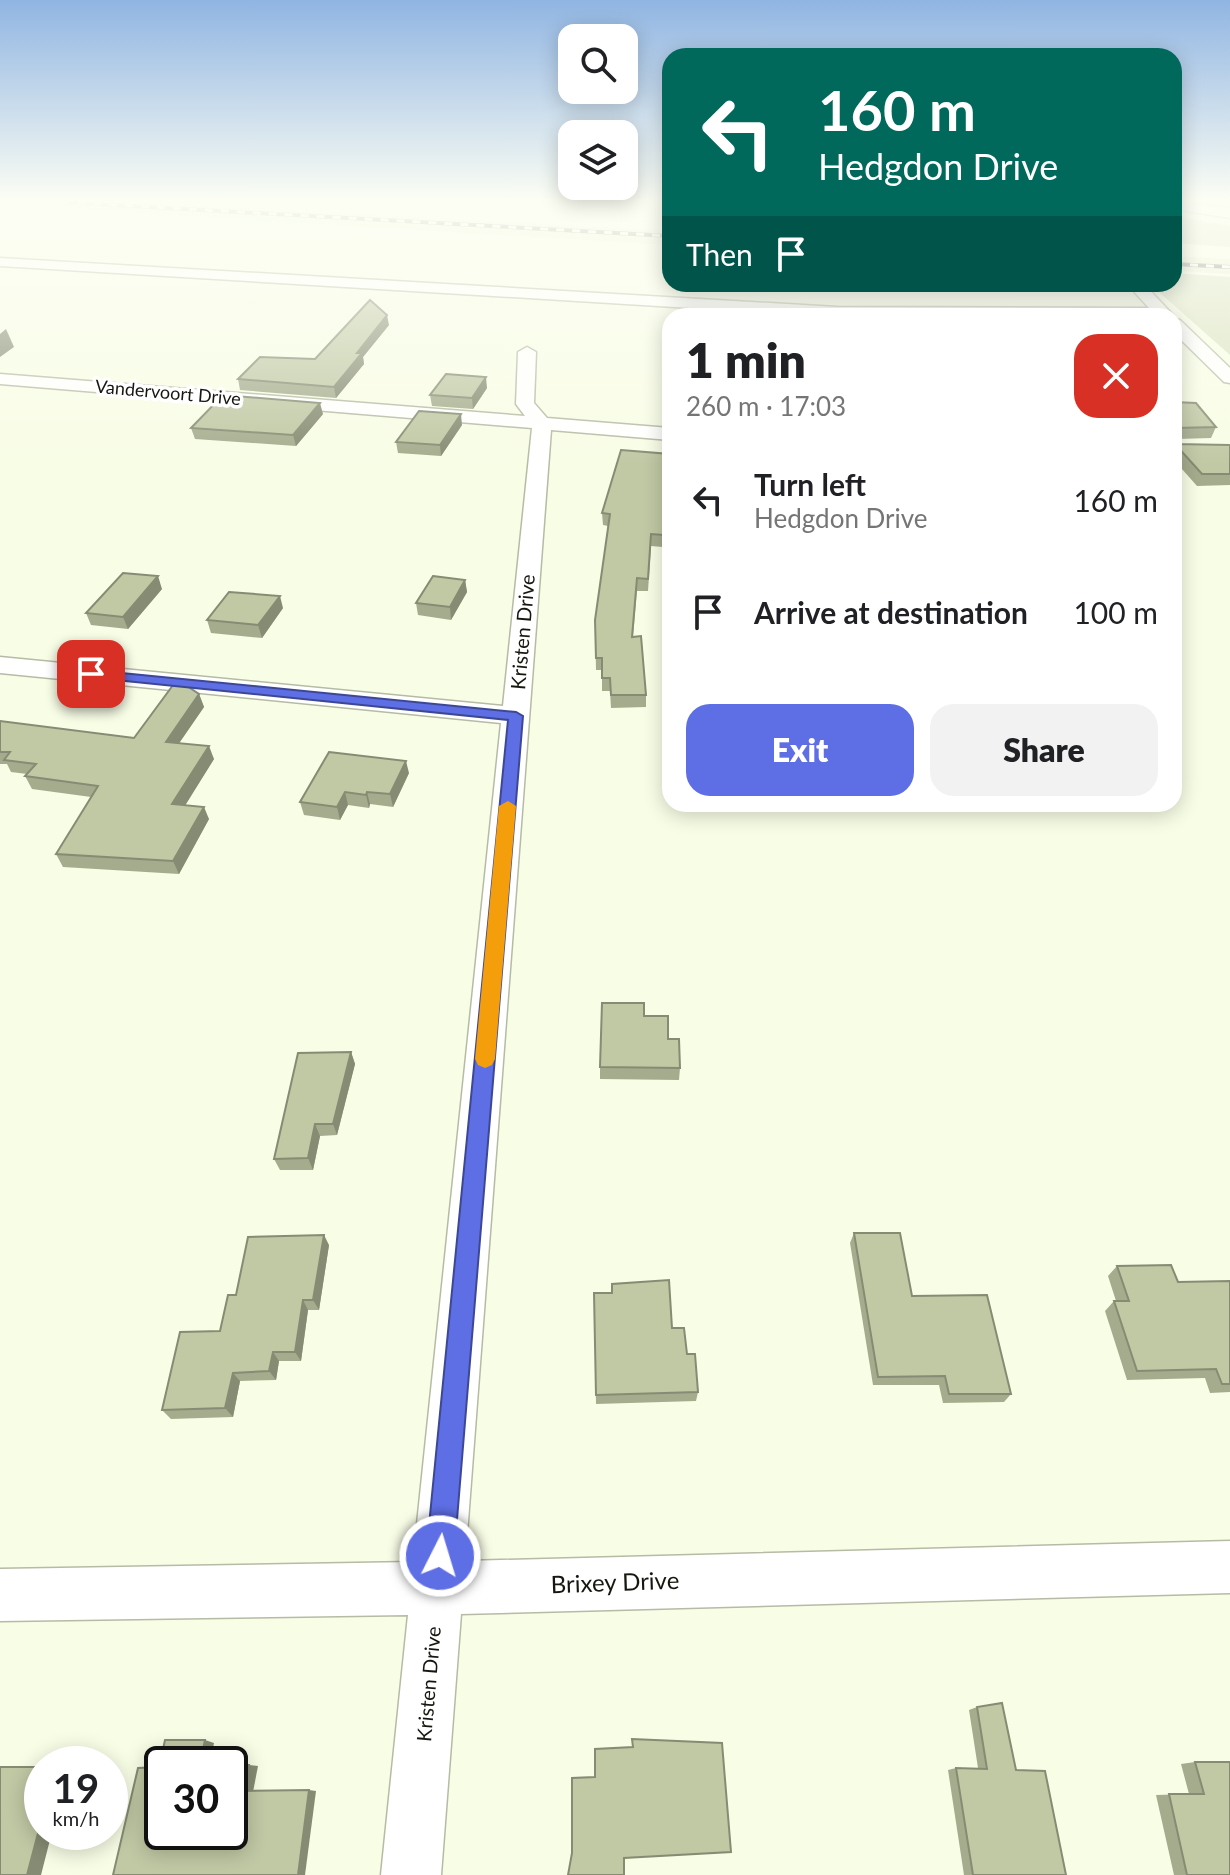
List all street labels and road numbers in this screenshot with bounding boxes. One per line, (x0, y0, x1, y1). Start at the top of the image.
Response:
street label: Vandervoort Drive (94, 375, 242, 409)
street label: Kristen Drive (505, 573, 539, 691)
street label: Brixey Drive (550, 1565, 680, 1598)
street label: Kristen Drive (411, 1625, 445, 1743)

